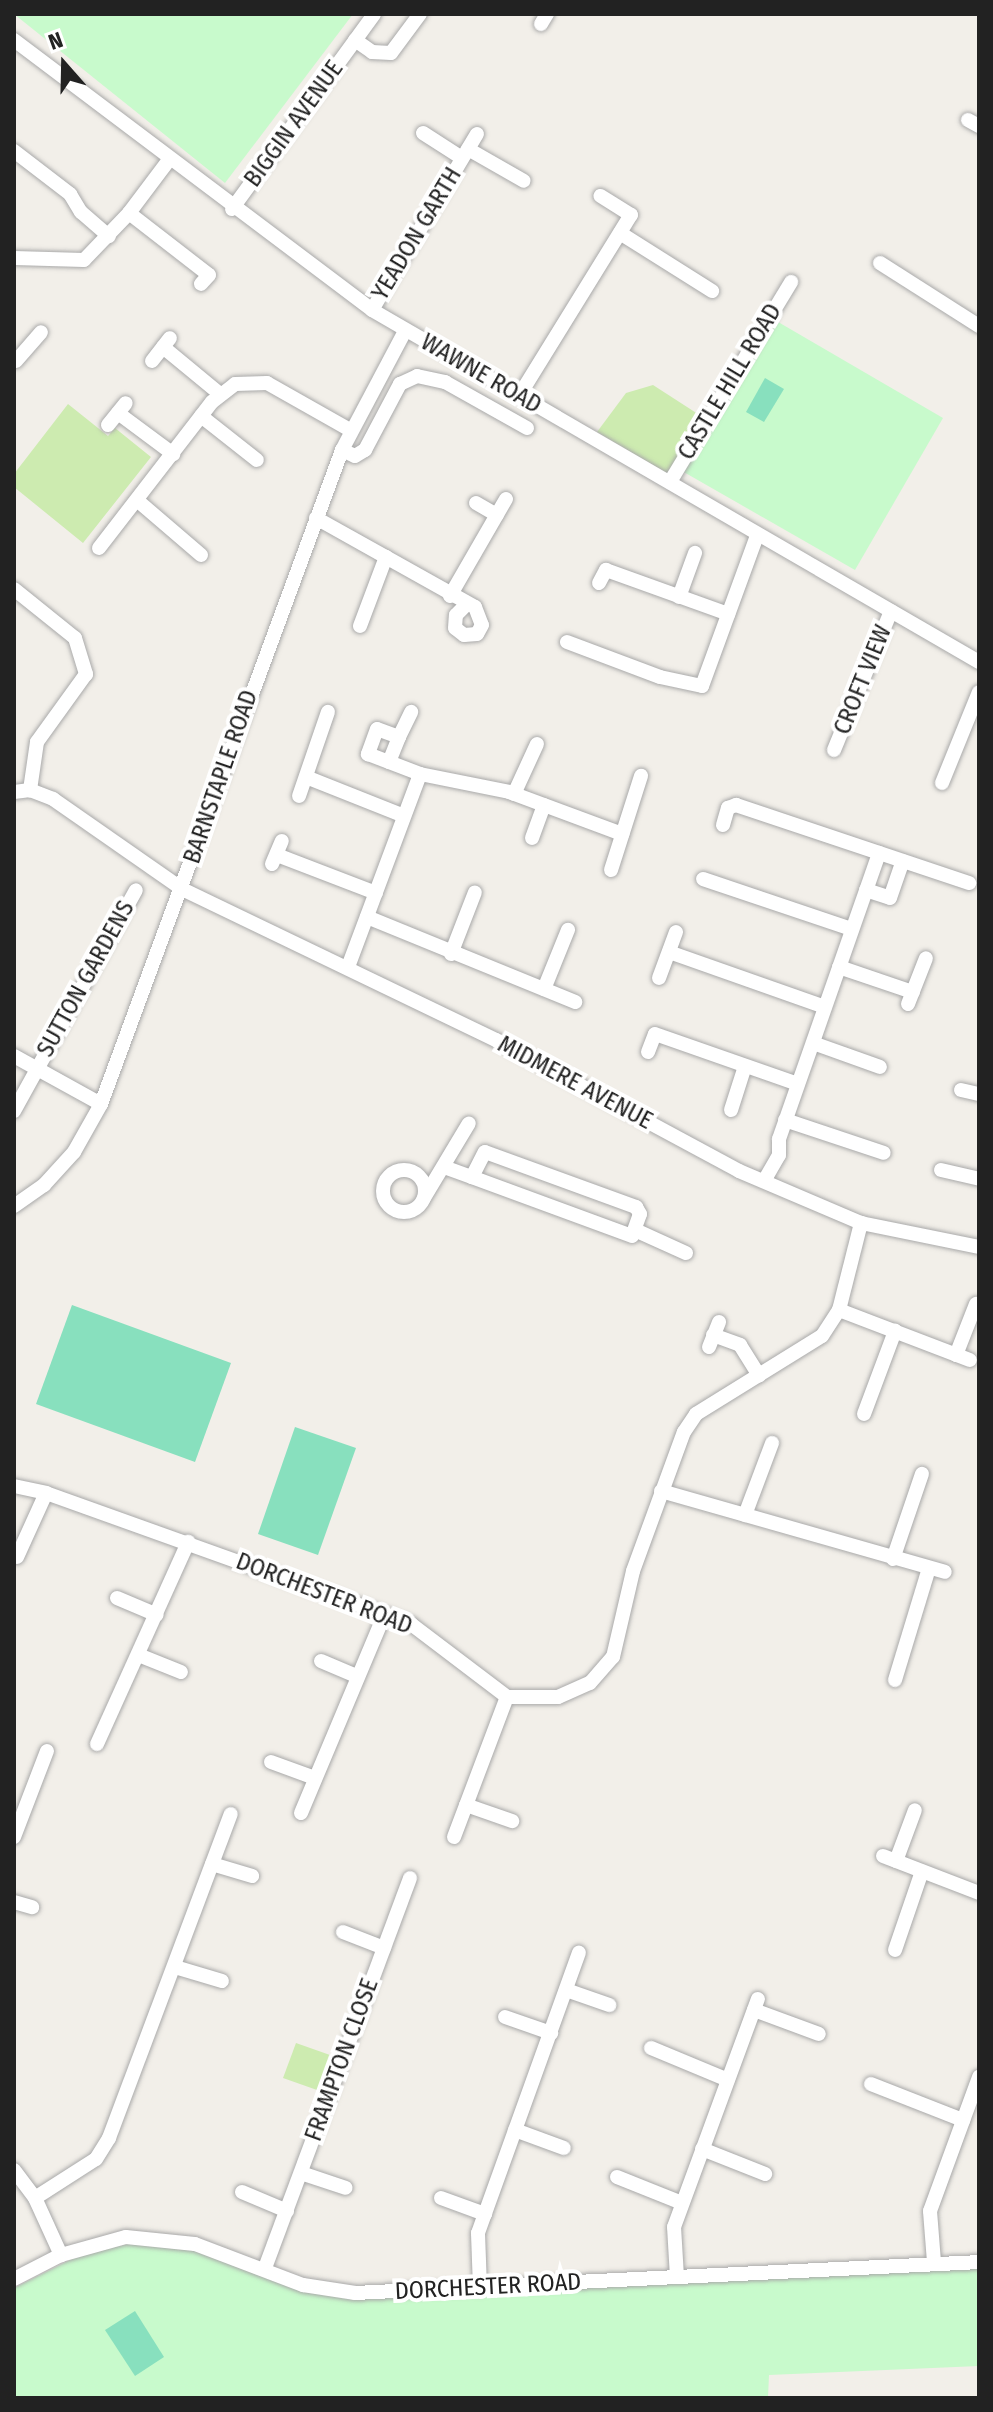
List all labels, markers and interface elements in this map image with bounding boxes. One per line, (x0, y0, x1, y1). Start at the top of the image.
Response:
north arrow (24, 24, 104, 104)
text: N (45, 26, 66, 56)
street label: BIGGIN AVENUE (239, 55, 349, 193)
street label: YEADON GARTH (366, 162, 468, 306)
street label: CASTLE HILL ROAD (672, 299, 788, 465)
street label: WAWNE ROAD (416, 328, 546, 420)
street label: CROFT VIEW (828, 621, 898, 739)
street label: BARNSTAPLE ROAD (178, 686, 264, 868)
street label: SUTTON GARDENS (31, 896, 141, 1062)
street label: MIDMERE AVENUE (493, 1030, 657, 1136)
street label: DORCHESTER ROAD (232, 1547, 416, 1641)
street label: FRAMPTON CLOSE (299, 1975, 385, 2145)
street label: DORCHESTER ROAD (394, 2268, 582, 2306)

